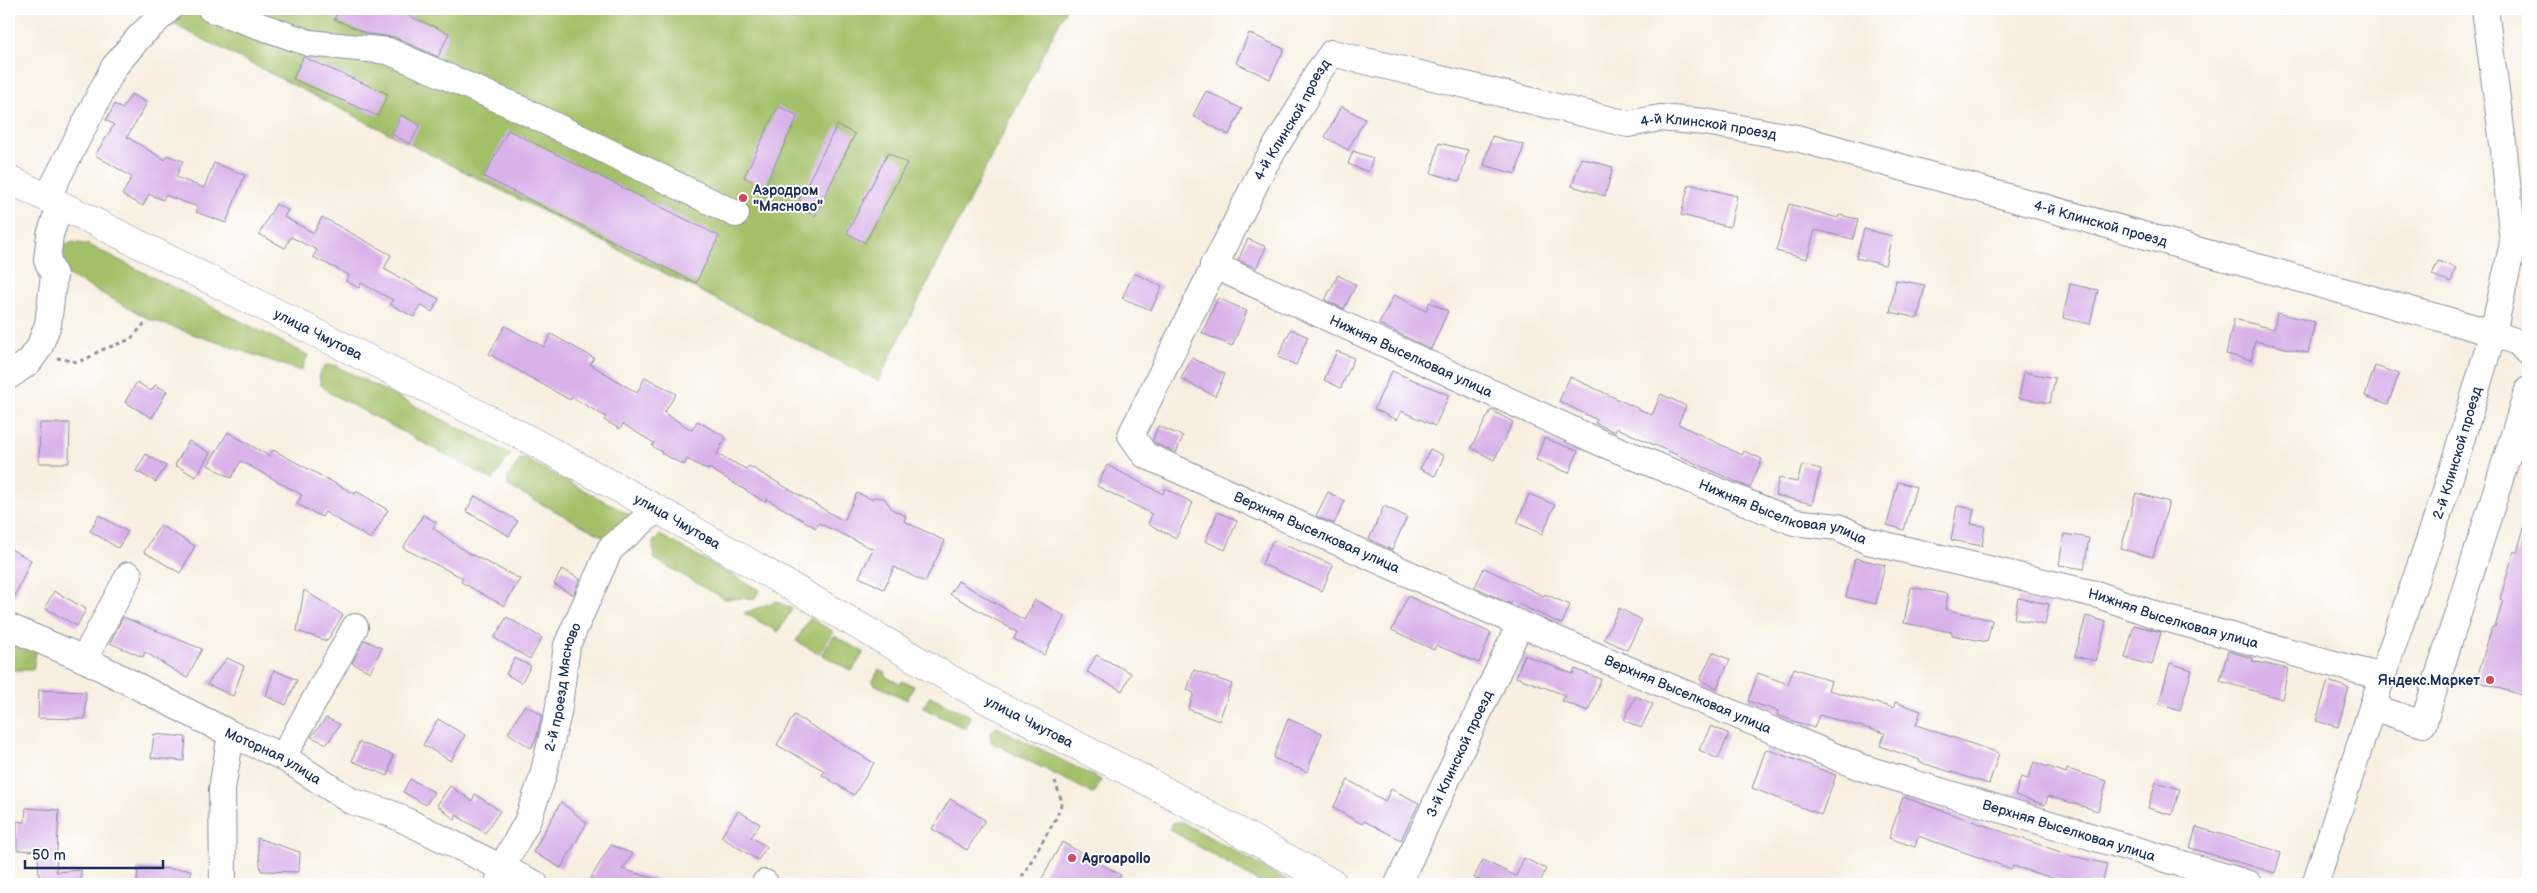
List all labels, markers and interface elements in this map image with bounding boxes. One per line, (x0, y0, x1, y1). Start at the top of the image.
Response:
street label: 4-й Клинской проезд (1250, 55, 1334, 183)
street label: 4-й Клинской проезд (1639, 110, 1778, 143)
place label: Аэродром "Мясново" (752, 182, 823, 215)
marker: Аэродром "Мясново" (737, 192, 749, 204)
street label: 4-й Клинской проезд (2032, 197, 2170, 250)
street label: улица Чмутова (271, 305, 366, 364)
street label: Нижняя Выселковая улица (1327, 312, 1496, 401)
street label: 2-й Клинской проезд (2429, 384, 2486, 521)
street label: Нижняя Выселковая улица (1696, 476, 1870, 549)
street label: Верхняя Выселковая улица (1231, 488, 1403, 577)
street label: улица Чмутова (631, 490, 724, 553)
street label: Нижняя Выселковая улица (2087, 585, 2261, 652)
street label: 2-й проезд Мясново (541, 620, 585, 753)
street label: Верхняя Выселковая улица (1602, 651, 1775, 738)
place label: Яндекс.Маркет (2378, 672, 2480, 689)
marker: Яндекс.Маркет (2484, 674, 2496, 686)
street label: 3-й Клинской проезд (1423, 687, 1497, 820)
street label: улица Чмутова (982, 692, 1077, 752)
street label: Моторная улица (222, 724, 325, 789)
street label: Верхняя Выселковая улица (1980, 796, 2158, 865)
scale bar (25, 838, 162, 870)
text: 50 m (32, 846, 66, 865)
place label: Agroapollo (1081, 850, 1151, 867)
marker: Agroapollo (1066, 852, 1078, 864)

